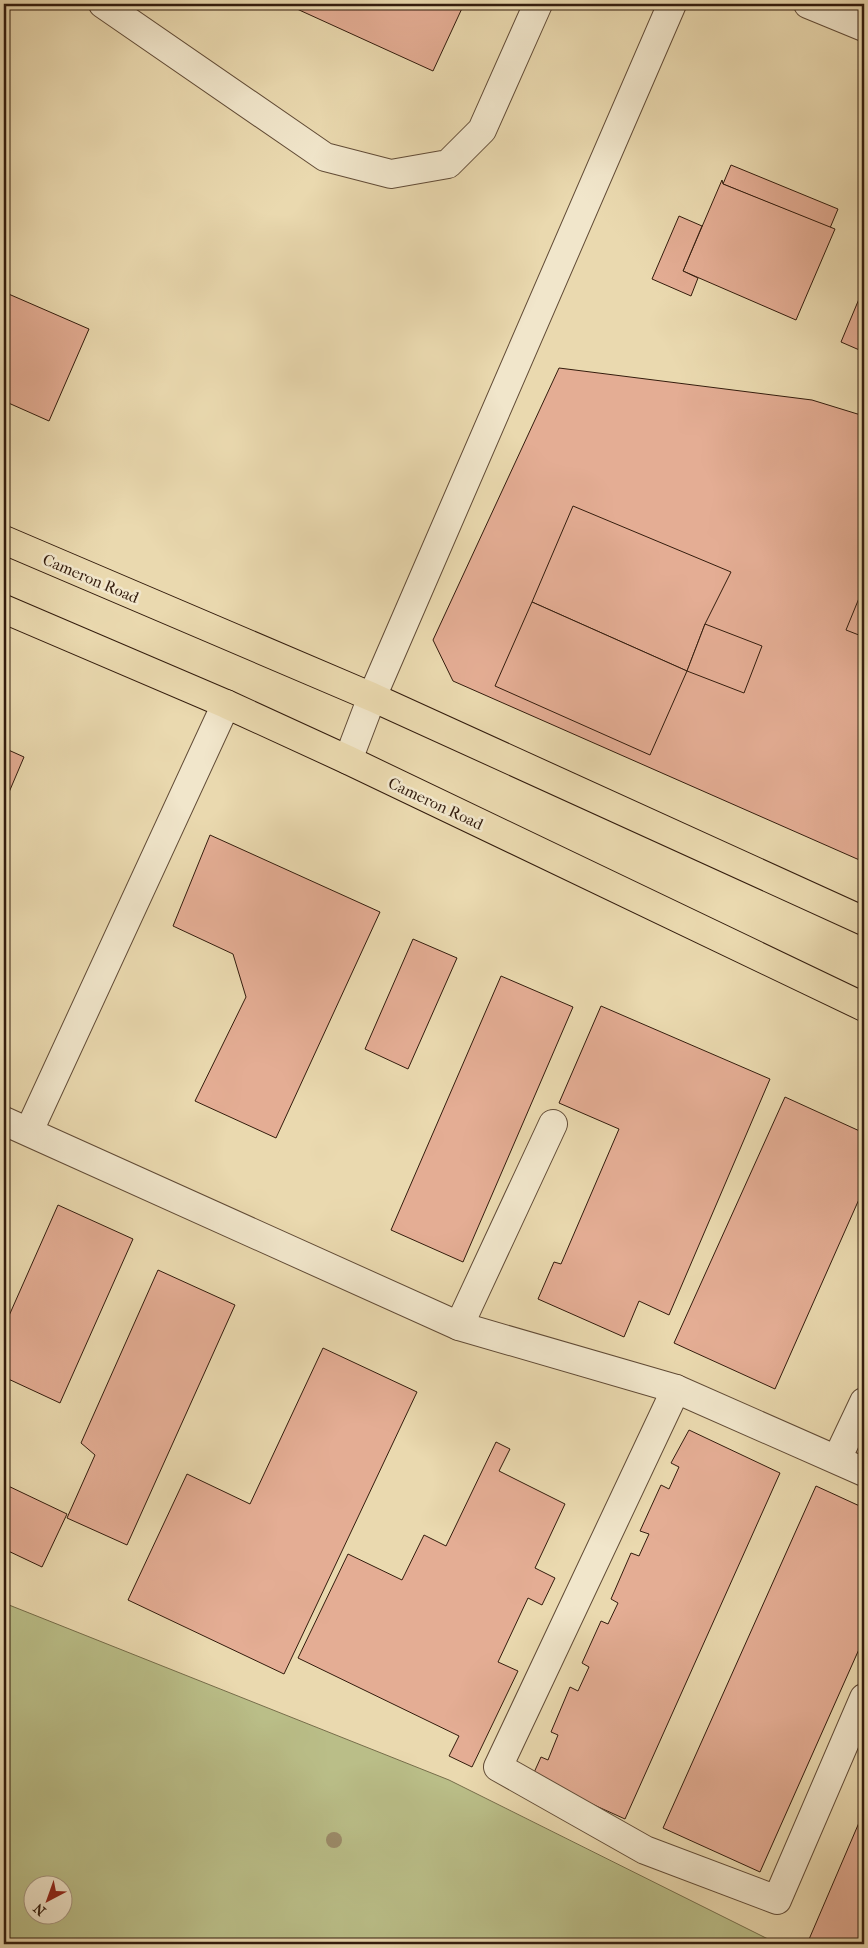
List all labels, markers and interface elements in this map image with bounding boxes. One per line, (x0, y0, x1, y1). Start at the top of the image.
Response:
street label: Cameron Road (40, 550, 142, 607)
street label: Cameron Road (385, 773, 486, 834)
north arrow (22, 1876, 72, 1926)
text: N (30, 1899, 49, 1919)

